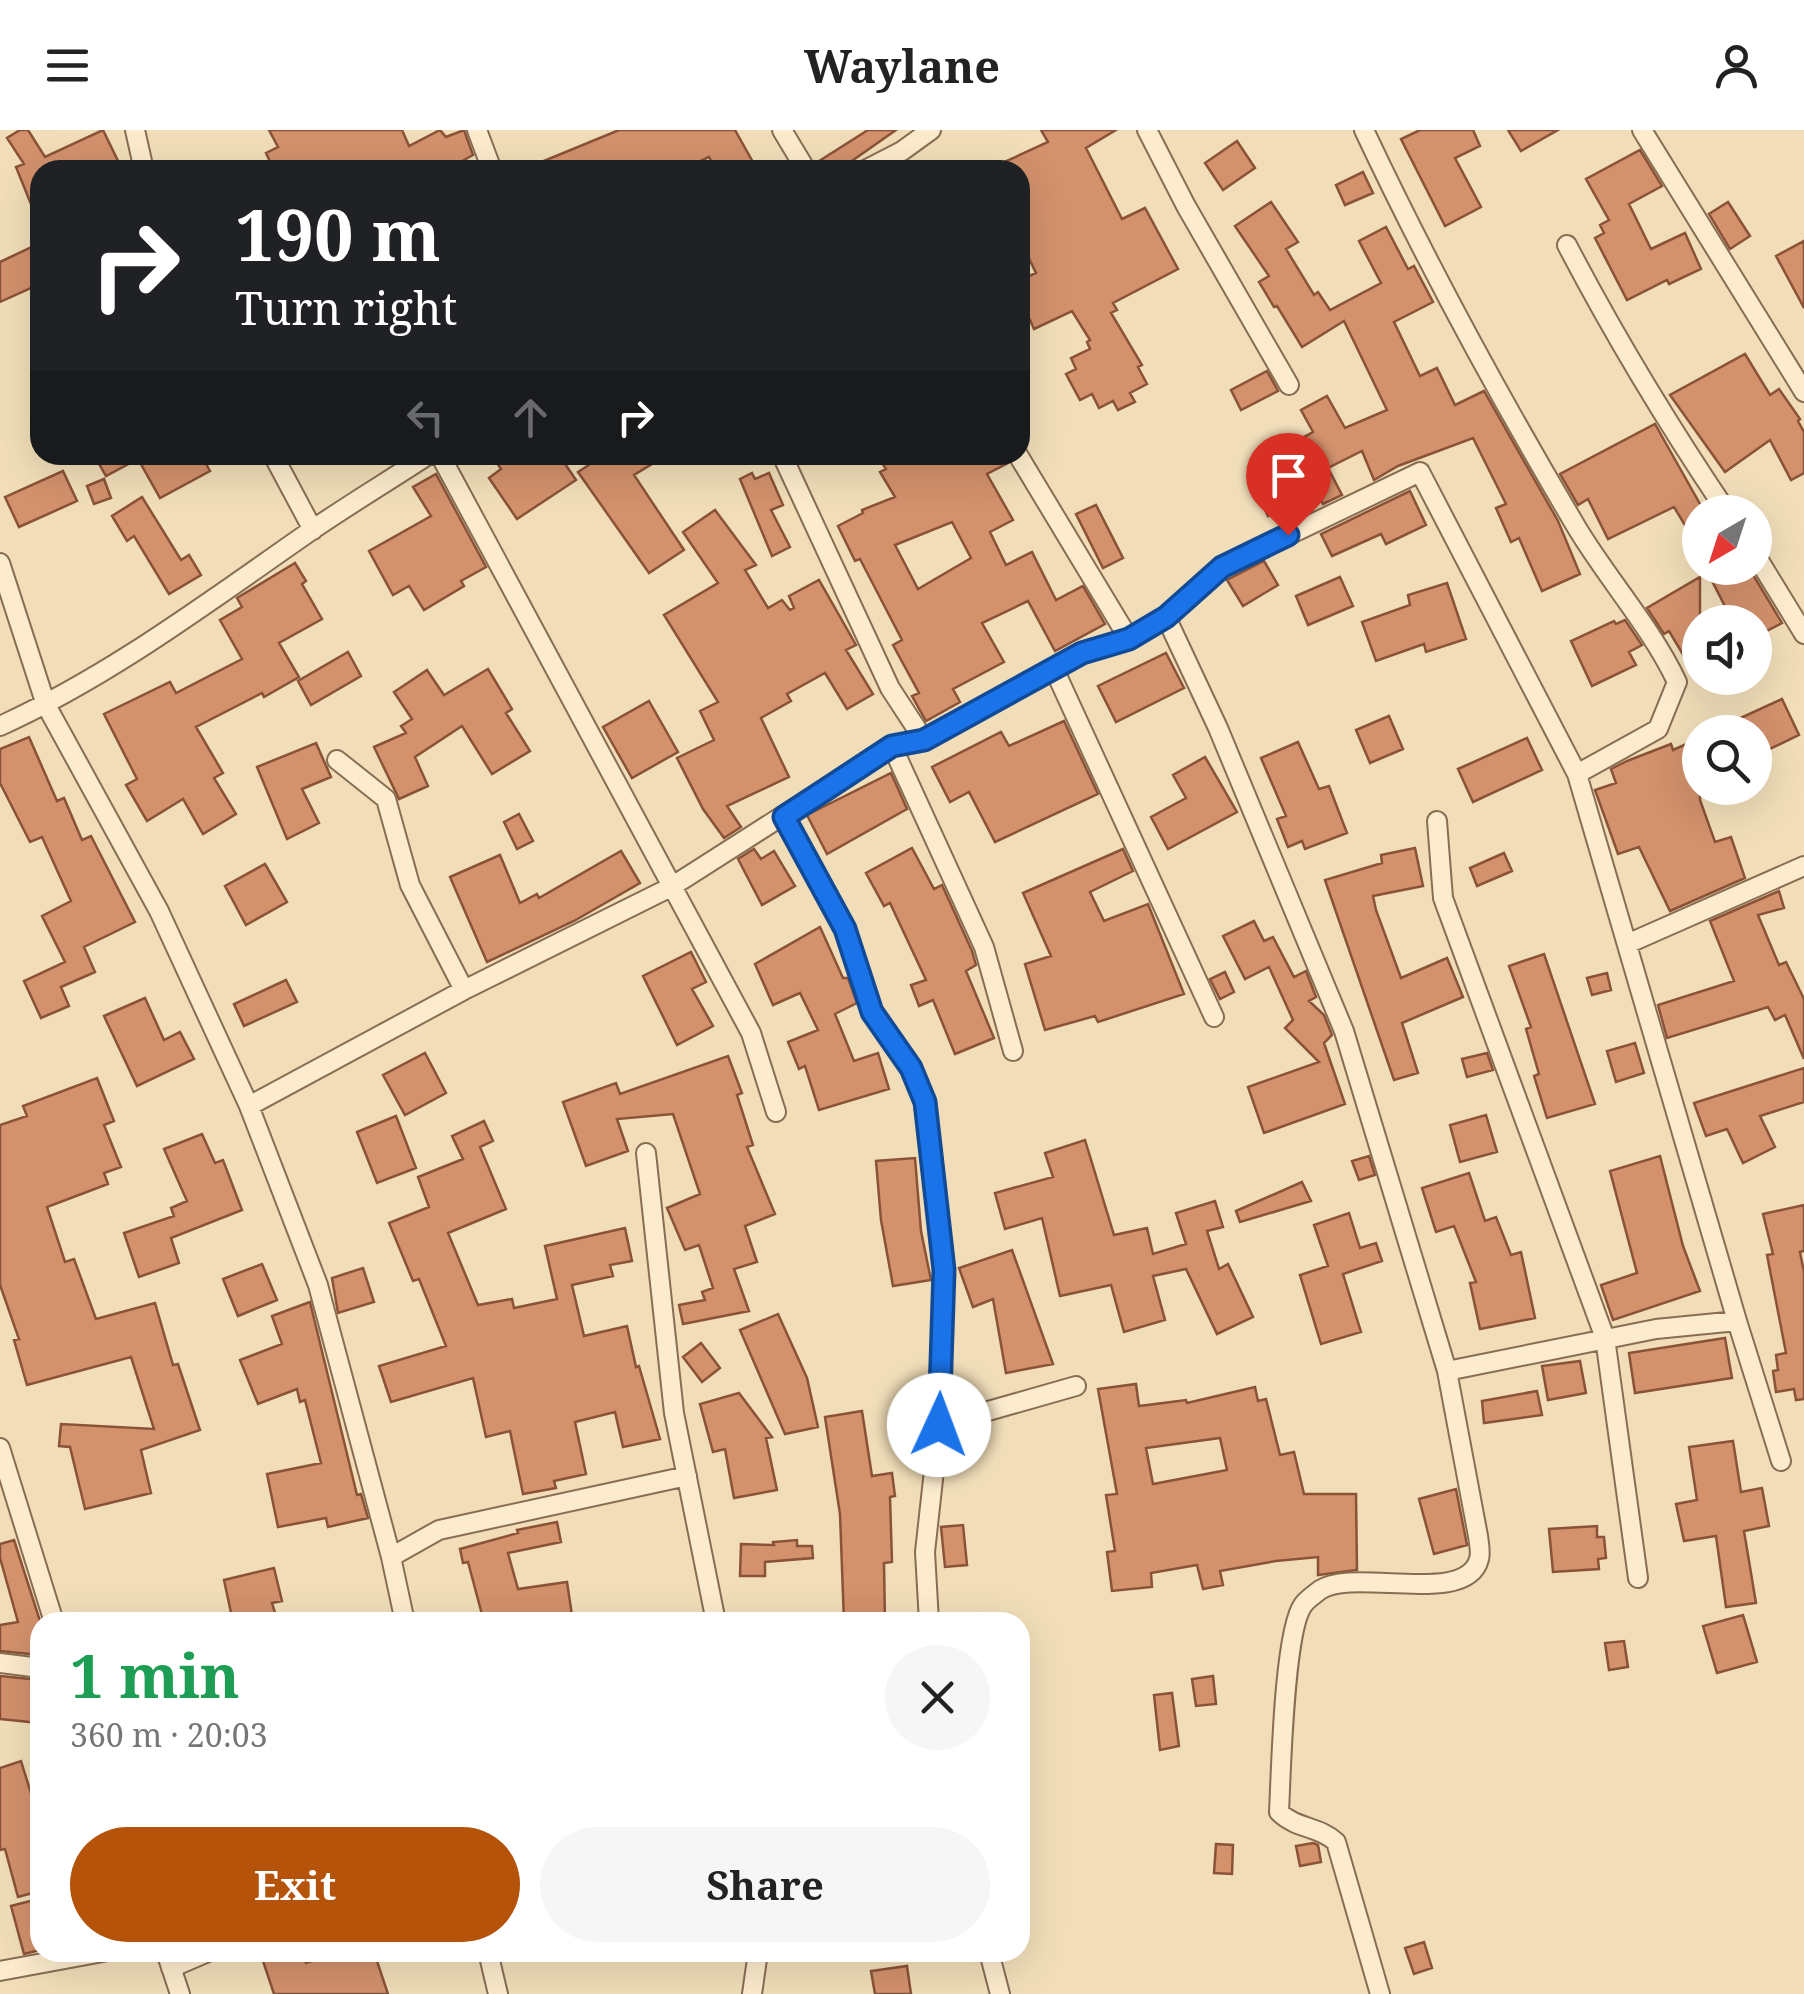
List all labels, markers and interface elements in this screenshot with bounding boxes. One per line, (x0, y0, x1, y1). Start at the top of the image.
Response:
text: Waylane (804, 35, 1000, 96)
icon: menu (40, 38, 95, 93)
icon: person (1709, 38, 1764, 93)
text: 190 m (235, 186, 441, 282)
icon: right (70, 200, 200, 330)
text: Turn right (235, 277, 457, 338)
icon: left (398, 390, 453, 445)
icon: ahead (503, 390, 558, 445)
icon: right (608, 390, 663, 445)
pin (1246, 433, 1331, 536)
icon: arrive (1261, 448, 1316, 503)
north arrow (1682, 495, 1772, 585)
map controls (1682, 495, 1772, 805)
button: sound (1682, 605, 1772, 695)
button: search (1682, 715, 1772, 805)
position arrow (887, 1373, 991, 1477)
text: 1 min (70, 1634, 240, 1716)
button: close (885, 1645, 990, 1750)
text: 360 m · 20:03 (70, 1713, 268, 1756)
button: Exit (70, 1827, 520, 1942)
button: Share (540, 1827, 990, 1942)

